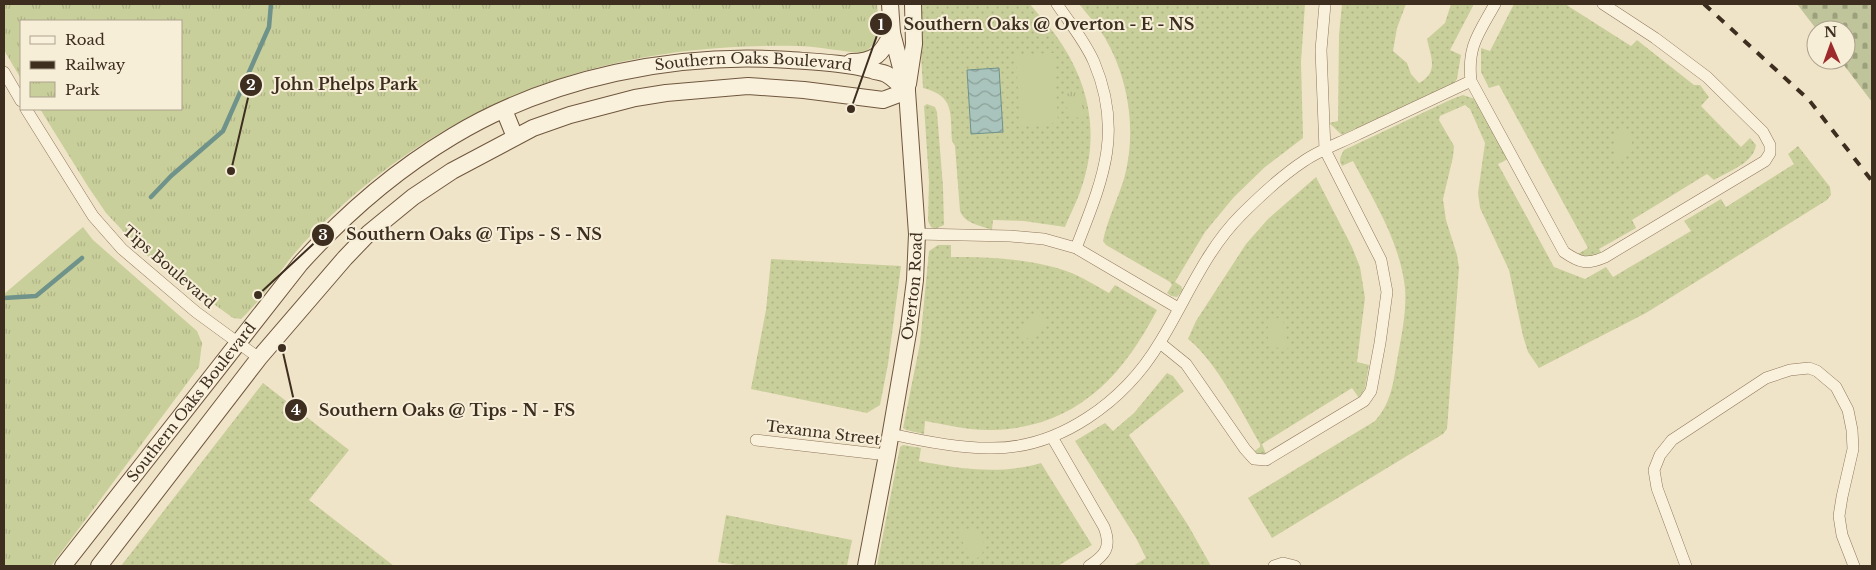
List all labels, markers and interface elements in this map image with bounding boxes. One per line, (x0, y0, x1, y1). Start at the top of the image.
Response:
callout: Southern Oaks @ Overton - E - NS (868, 9, 1204, 40)
text: Southern Oaks @ Overton - E - NS (904, 14, 1194, 34)
text: 1 (878, 15, 885, 34)
legend (20, 20, 182, 110)
north arrow (1806, 20, 1856, 70)
text: N (1824, 23, 1837, 41)
text: Road (65, 30, 105, 49)
street label: Southern Oaks Boulevard (653, 49, 853, 75)
text: Railway (65, 55, 126, 74)
callout: John Phelps Park (239, 69, 428, 100)
text: John Phelps Park (271, 74, 418, 94)
text: 2 (246, 75, 256, 94)
text: Park (65, 80, 101, 99)
callout: Southern Oaks @ Tips - S - NS (311, 219, 612, 250)
street label: Tips Boulevard (119, 221, 220, 312)
text: Southern Oaks @ Tips - S - NS (346, 224, 602, 244)
text: 3 (318, 225, 328, 244)
street label: Overton Road (897, 231, 926, 342)
street label: Southern Oaks Boulevard (122, 318, 260, 486)
callout: Southern Oaks @ Tips - N - FS (283, 395, 585, 426)
text: 4 (291, 400, 301, 419)
text: Southern Oaks @ Tips - N - FS (319, 400, 575, 420)
street label: Texanna Street (765, 416, 881, 449)

